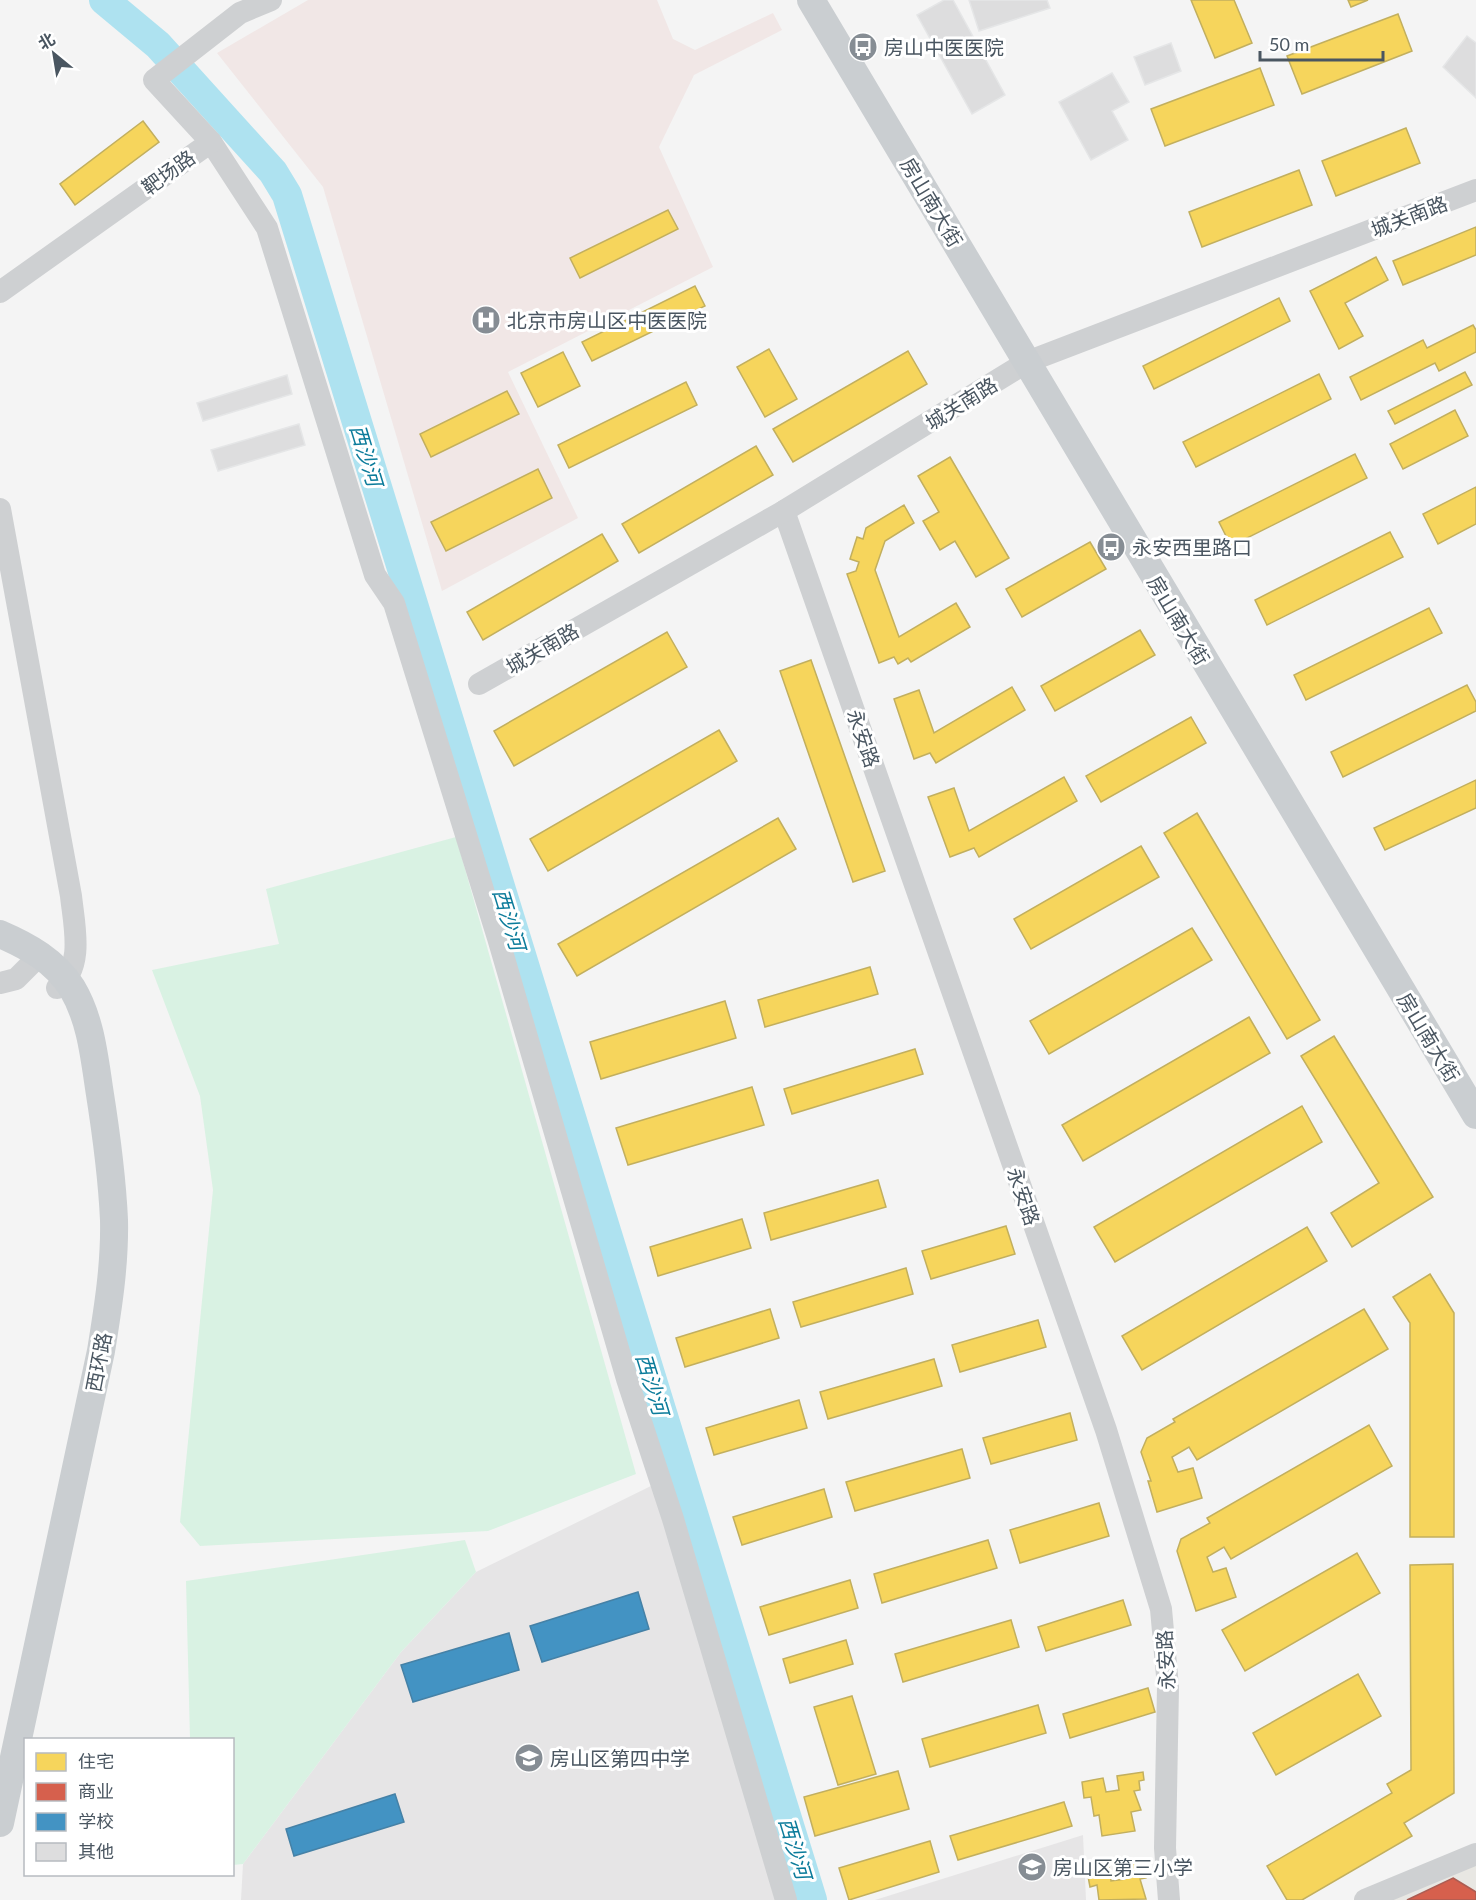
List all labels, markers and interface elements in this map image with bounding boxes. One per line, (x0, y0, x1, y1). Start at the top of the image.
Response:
north arrow (24, 24, 84, 84)
scale bar (1260, 24, 1383, 62)
text: 北 (35, 28, 58, 53)
bus stop icon: 房山中医医院 (847, 31, 879, 63)
text: 50 m (1269, 33, 1309, 55)
place label: 房山中医医院 (884, 35, 1004, 59)
street label: 靶场路 (137, 145, 199, 199)
street label: 房山南大街 (896, 153, 968, 251)
street label: 城关南路 (1367, 190, 1451, 242)
hospital icon: 北京市房山区中医医院 (470, 304, 502, 336)
place label: 北京市房山区中医医院 (507, 308, 707, 332)
street label: 城关南路 (921, 372, 1001, 434)
water label: 西沙河 (346, 421, 389, 493)
bus stop icon: 永安西里路口 (1095, 531, 1127, 563)
place label: 永安西里路口 (1132, 535, 1252, 559)
street label: 房山南大街 (1143, 571, 1215, 669)
street label: 城关南路 (501, 618, 583, 678)
street label: 永安路 (843, 706, 885, 770)
water label: 西沙河 (489, 885, 532, 957)
street label: 房山南大街 (1393, 988, 1465, 1086)
street label: 永安路 (1003, 1164, 1045, 1228)
street label: 西环路 (80, 1330, 116, 1394)
water label: 西沙河 (632, 1350, 675, 1422)
street label: 永安路 (1151, 1629, 1179, 1691)
legend (24, 1738, 234, 1876)
school or university icon: 房山区第四中学 (513, 1742, 545, 1774)
place label: 房山区第四中学 (550, 1746, 690, 1770)
text: 住宅 (78, 1750, 114, 1772)
text: 商业 (78, 1780, 114, 1802)
text: 学校 (78, 1810, 114, 1832)
water label: 西沙河 (775, 1814, 818, 1886)
text: 其他 (78, 1840, 114, 1862)
school or university icon: 房山区第三小学 (1016, 1851, 1048, 1883)
place label: 房山区第三小学 (1053, 1855, 1193, 1879)

